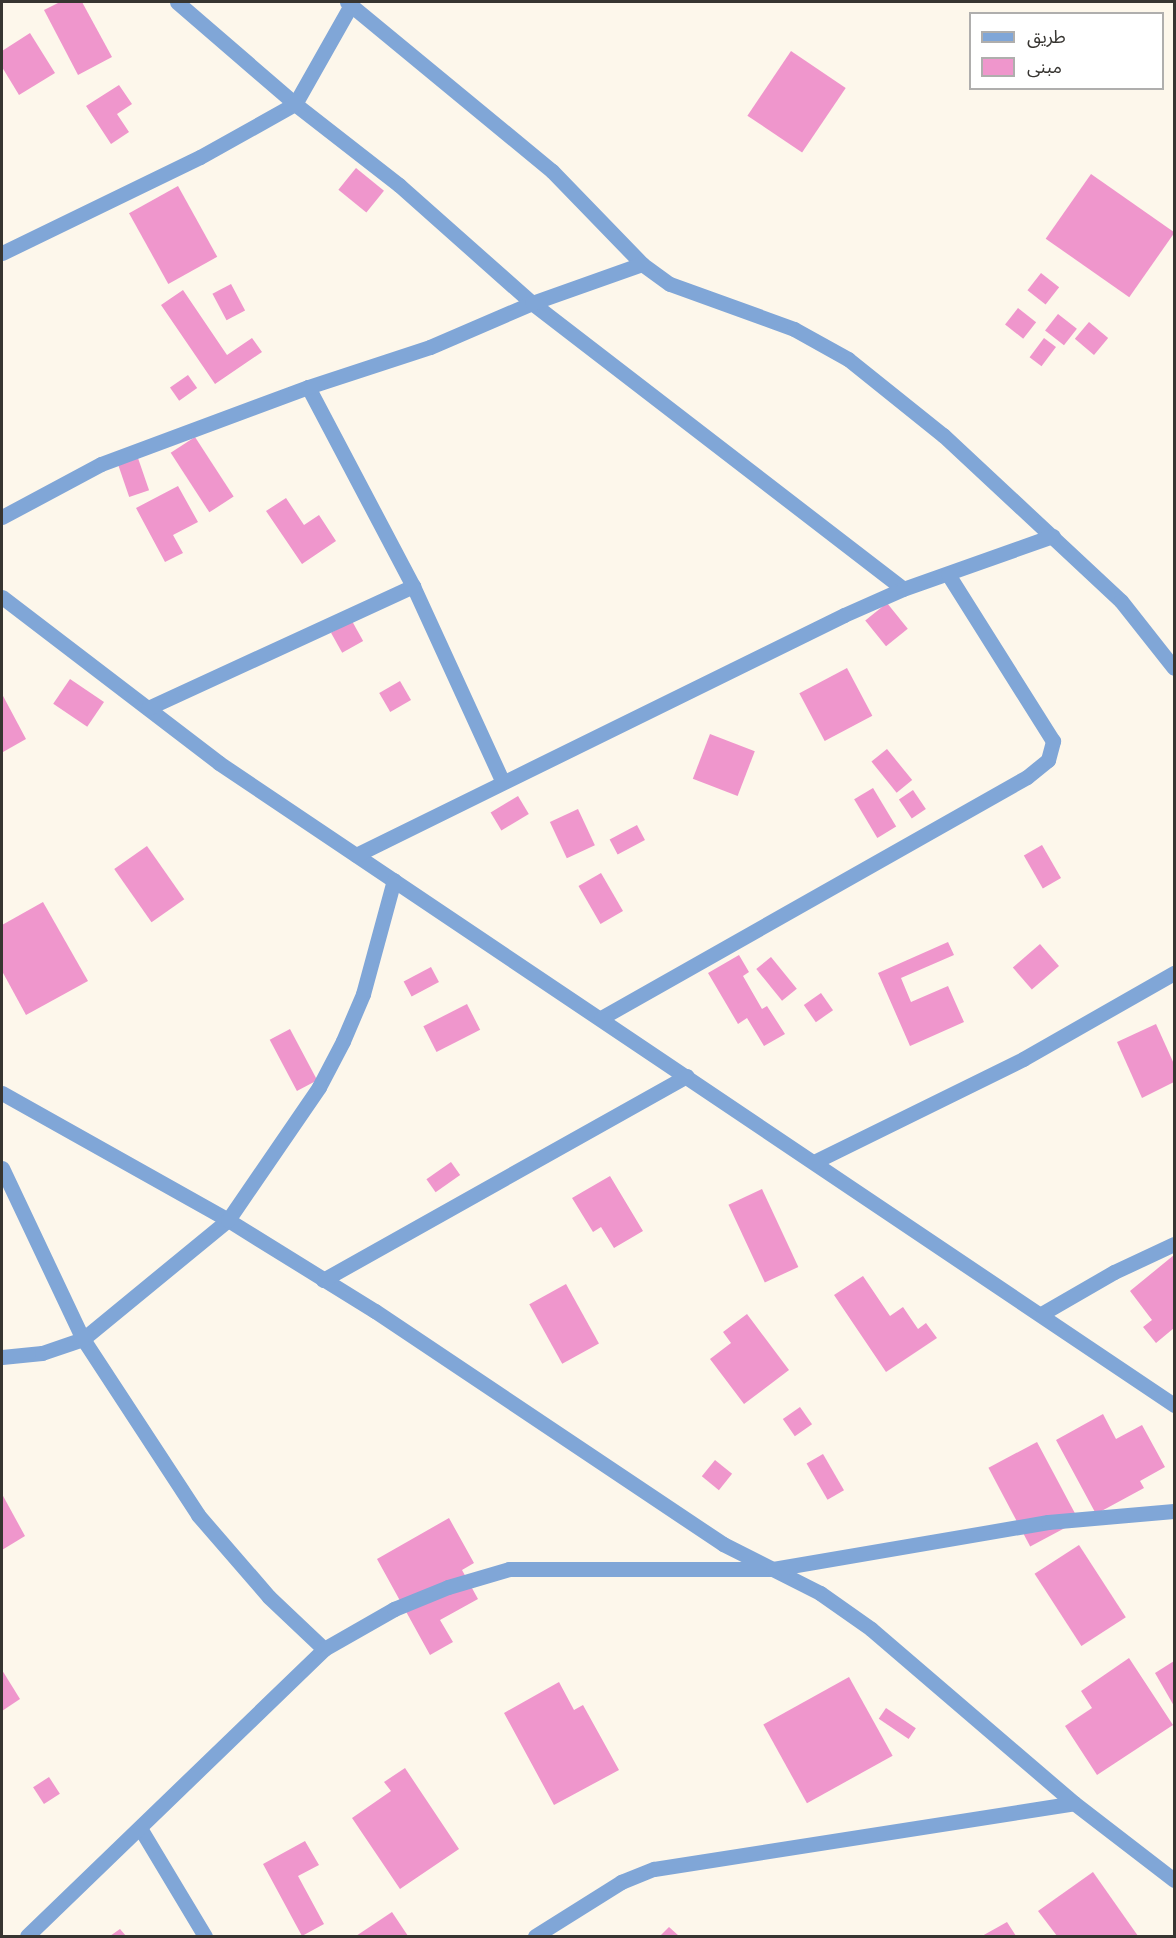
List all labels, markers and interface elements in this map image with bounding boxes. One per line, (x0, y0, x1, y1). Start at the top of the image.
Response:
legend (969, 12, 1164, 90)
text: طريق (1027, 24, 1066, 48)
text: مبنى (1027, 54, 1062, 78)

